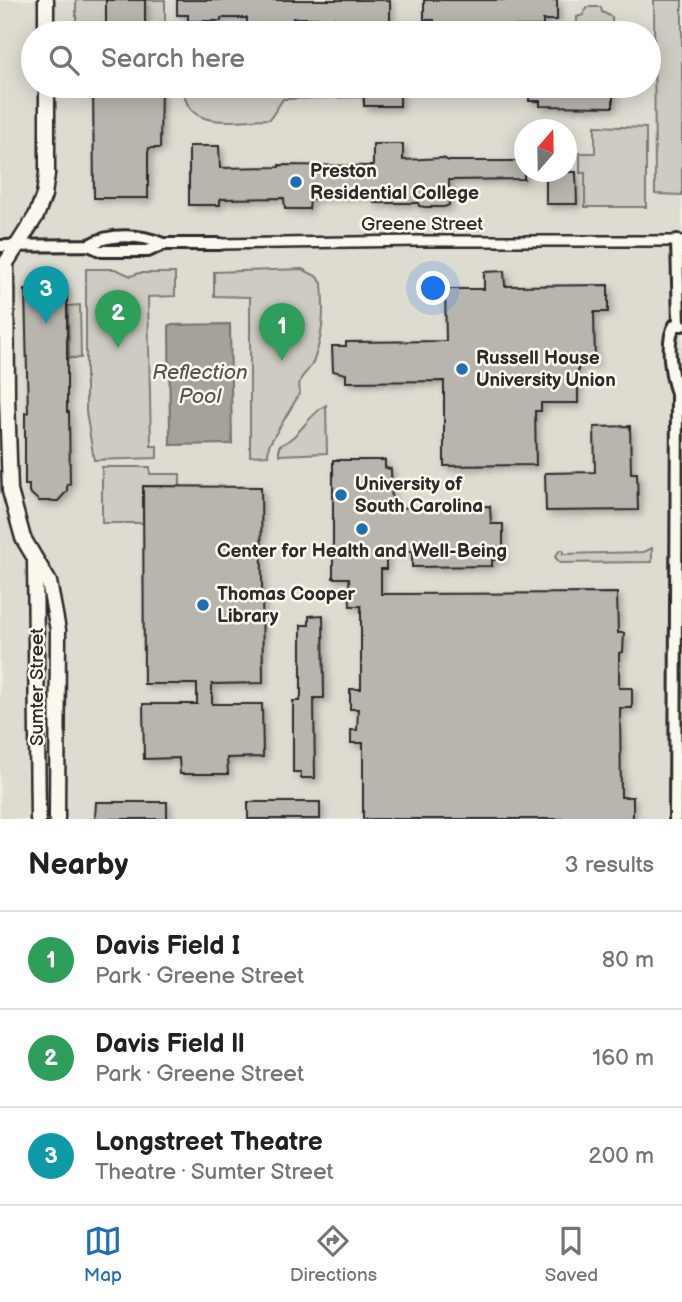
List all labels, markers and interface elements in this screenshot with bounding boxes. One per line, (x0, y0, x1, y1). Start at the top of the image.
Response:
search box (21, 21, 661, 98)
icon: search (45, 41, 83, 79)
text: Search here (101, 44, 245, 75)
north arrow (514, 119, 577, 182)
place label: Preston Residential College (310, 160, 479, 205)
marker: Preston Residential College (288, 174, 304, 190)
street label: Greene Street (361, 213, 483, 236)
pin: 3 (23, 266, 69, 324)
your location (416, 271, 450, 305)
pin: 2 (95, 290, 141, 348)
pin: 1 (259, 303, 305, 361)
place label: Russell House University Union (476, 347, 616, 392)
water label: Reflection Pool (152, 360, 248, 409)
marker: Russell House University Union (454, 361, 470, 377)
place label: University of South Carolina (355, 473, 483, 518)
marker: University of South Carolina (333, 487, 349, 503)
marker: Center for Health and Well-Being (354, 521, 370, 537)
place label: Center for Health and Well-Being (217, 540, 507, 563)
place label: Thomas Cooper Library (217, 583, 356, 628)
marker: Thomas Cooper Library (195, 597, 211, 613)
street label: Sumter Street (26, 628, 49, 746)
text: Nearby (28, 847, 128, 883)
text: 3 results (565, 851, 654, 879)
text: Davis Field I (95, 931, 240, 962)
text: 1 (46, 946, 56, 974)
text: 80 m (602, 946, 654, 974)
text: Park · Greene Street (95, 962, 304, 990)
text: Davis Field ll (95, 1029, 245, 1060)
text: 2 (44, 1044, 58, 1072)
text: 160 m (592, 1044, 654, 1072)
text: Park · Greene Street (95, 1060, 304, 1088)
text: Longstreet Theatre (95, 1127, 323, 1158)
text: 3 (44, 1142, 58, 1170)
text: 200 m (588, 1142, 654, 1170)
text: Theatre · Sumter Street (95, 1158, 334, 1186)
tab: Map (84, 1222, 122, 1287)
tab: Directions (290, 1222, 377, 1287)
tab: Saved (545, 1222, 598, 1287)

